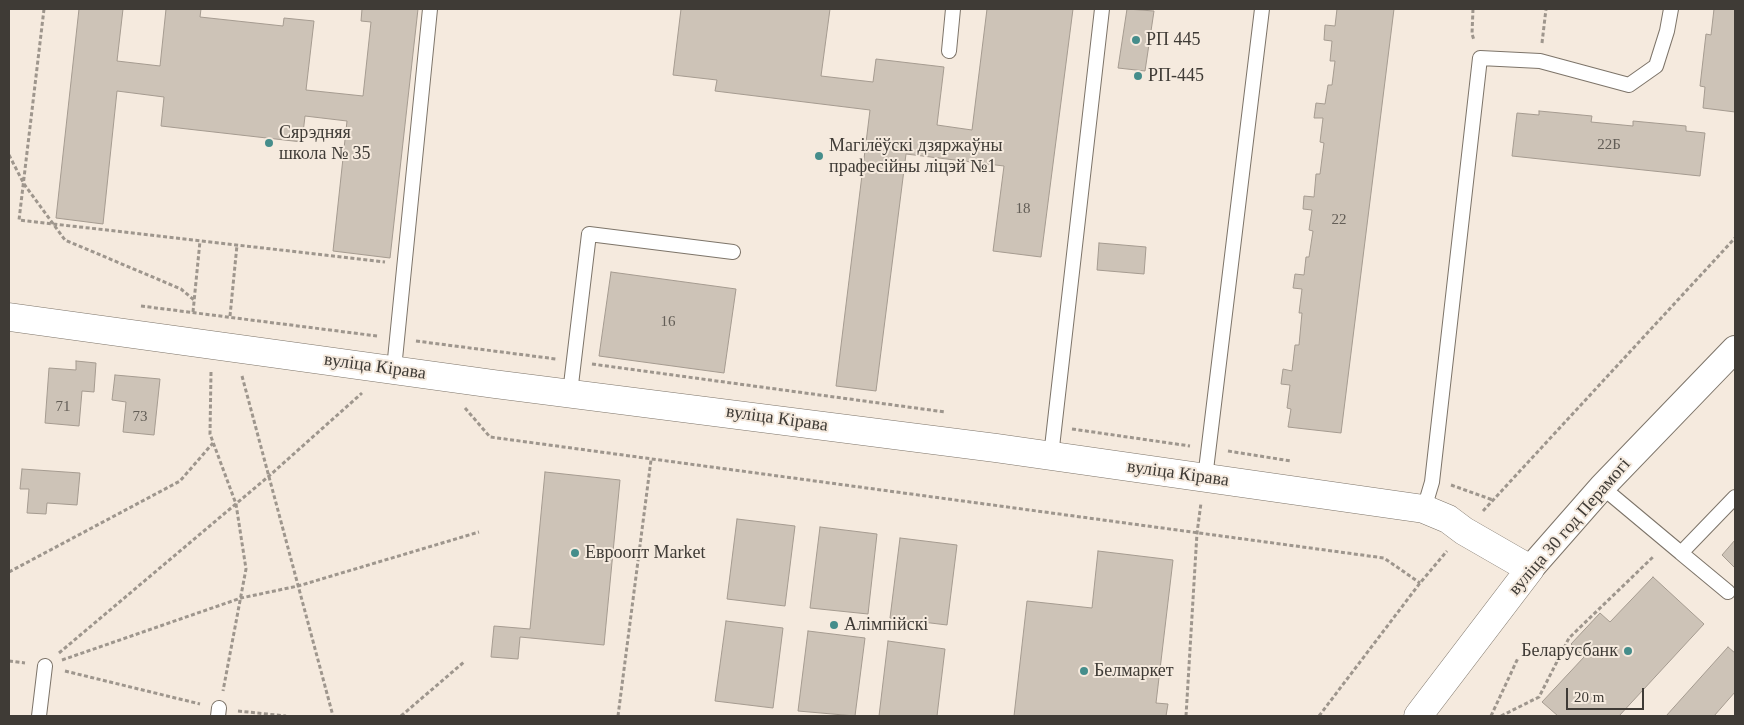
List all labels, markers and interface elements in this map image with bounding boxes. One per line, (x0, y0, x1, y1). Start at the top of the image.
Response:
place label: РП 445 (1146, 29, 1201, 51)
marker: РП 445 (1130, 34, 1142, 46)
place label: РП-445 (1148, 65, 1204, 87)
marker: РП-445 (1132, 70, 1144, 82)
place label: Сярэдняя школа № 35 (279, 122, 371, 164)
place label: Магілёўскі дзяржаўны прафесійны ліцэй №1 (829, 135, 1003, 178)
house number: 22Б (1597, 136, 1621, 154)
marker: Сярэдняя школа № 35 (263, 137, 275, 149)
marker: Магілёўскі дзяржаўны прафесійны ліцэй №1 (813, 150, 825, 162)
house number: 18 (1016, 200, 1030, 218)
house number: 22 (1332, 211, 1346, 229)
house number: 16 (660, 313, 676, 331)
street label: вуліца Кірава (323, 349, 427, 385)
house number: 71 (56, 398, 70, 416)
street label: вуліца Кірава (725, 401, 829, 437)
house number: 73 (132, 408, 148, 426)
street label: вуліца 30 год Перамогі (1505, 454, 1635, 600)
street label: вуліца Кірава (1126, 456, 1230, 492)
place label: Евроопт Market (585, 542, 705, 564)
marker: Евроопт Market (569, 547, 581, 559)
place label: Алімпійскі (844, 614, 928, 636)
marker: Алімпійскі (828, 619, 840, 631)
place label: Беларусбанк (1521, 640, 1618, 662)
marker: Беларусбанк (1622, 645, 1634, 657)
place label: Белмаркет (1094, 660, 1174, 682)
marker: Белмаркет (1078, 665, 1090, 677)
scale bar (1569, 678, 1646, 710)
text: 20 m (1574, 689, 1604, 705)

